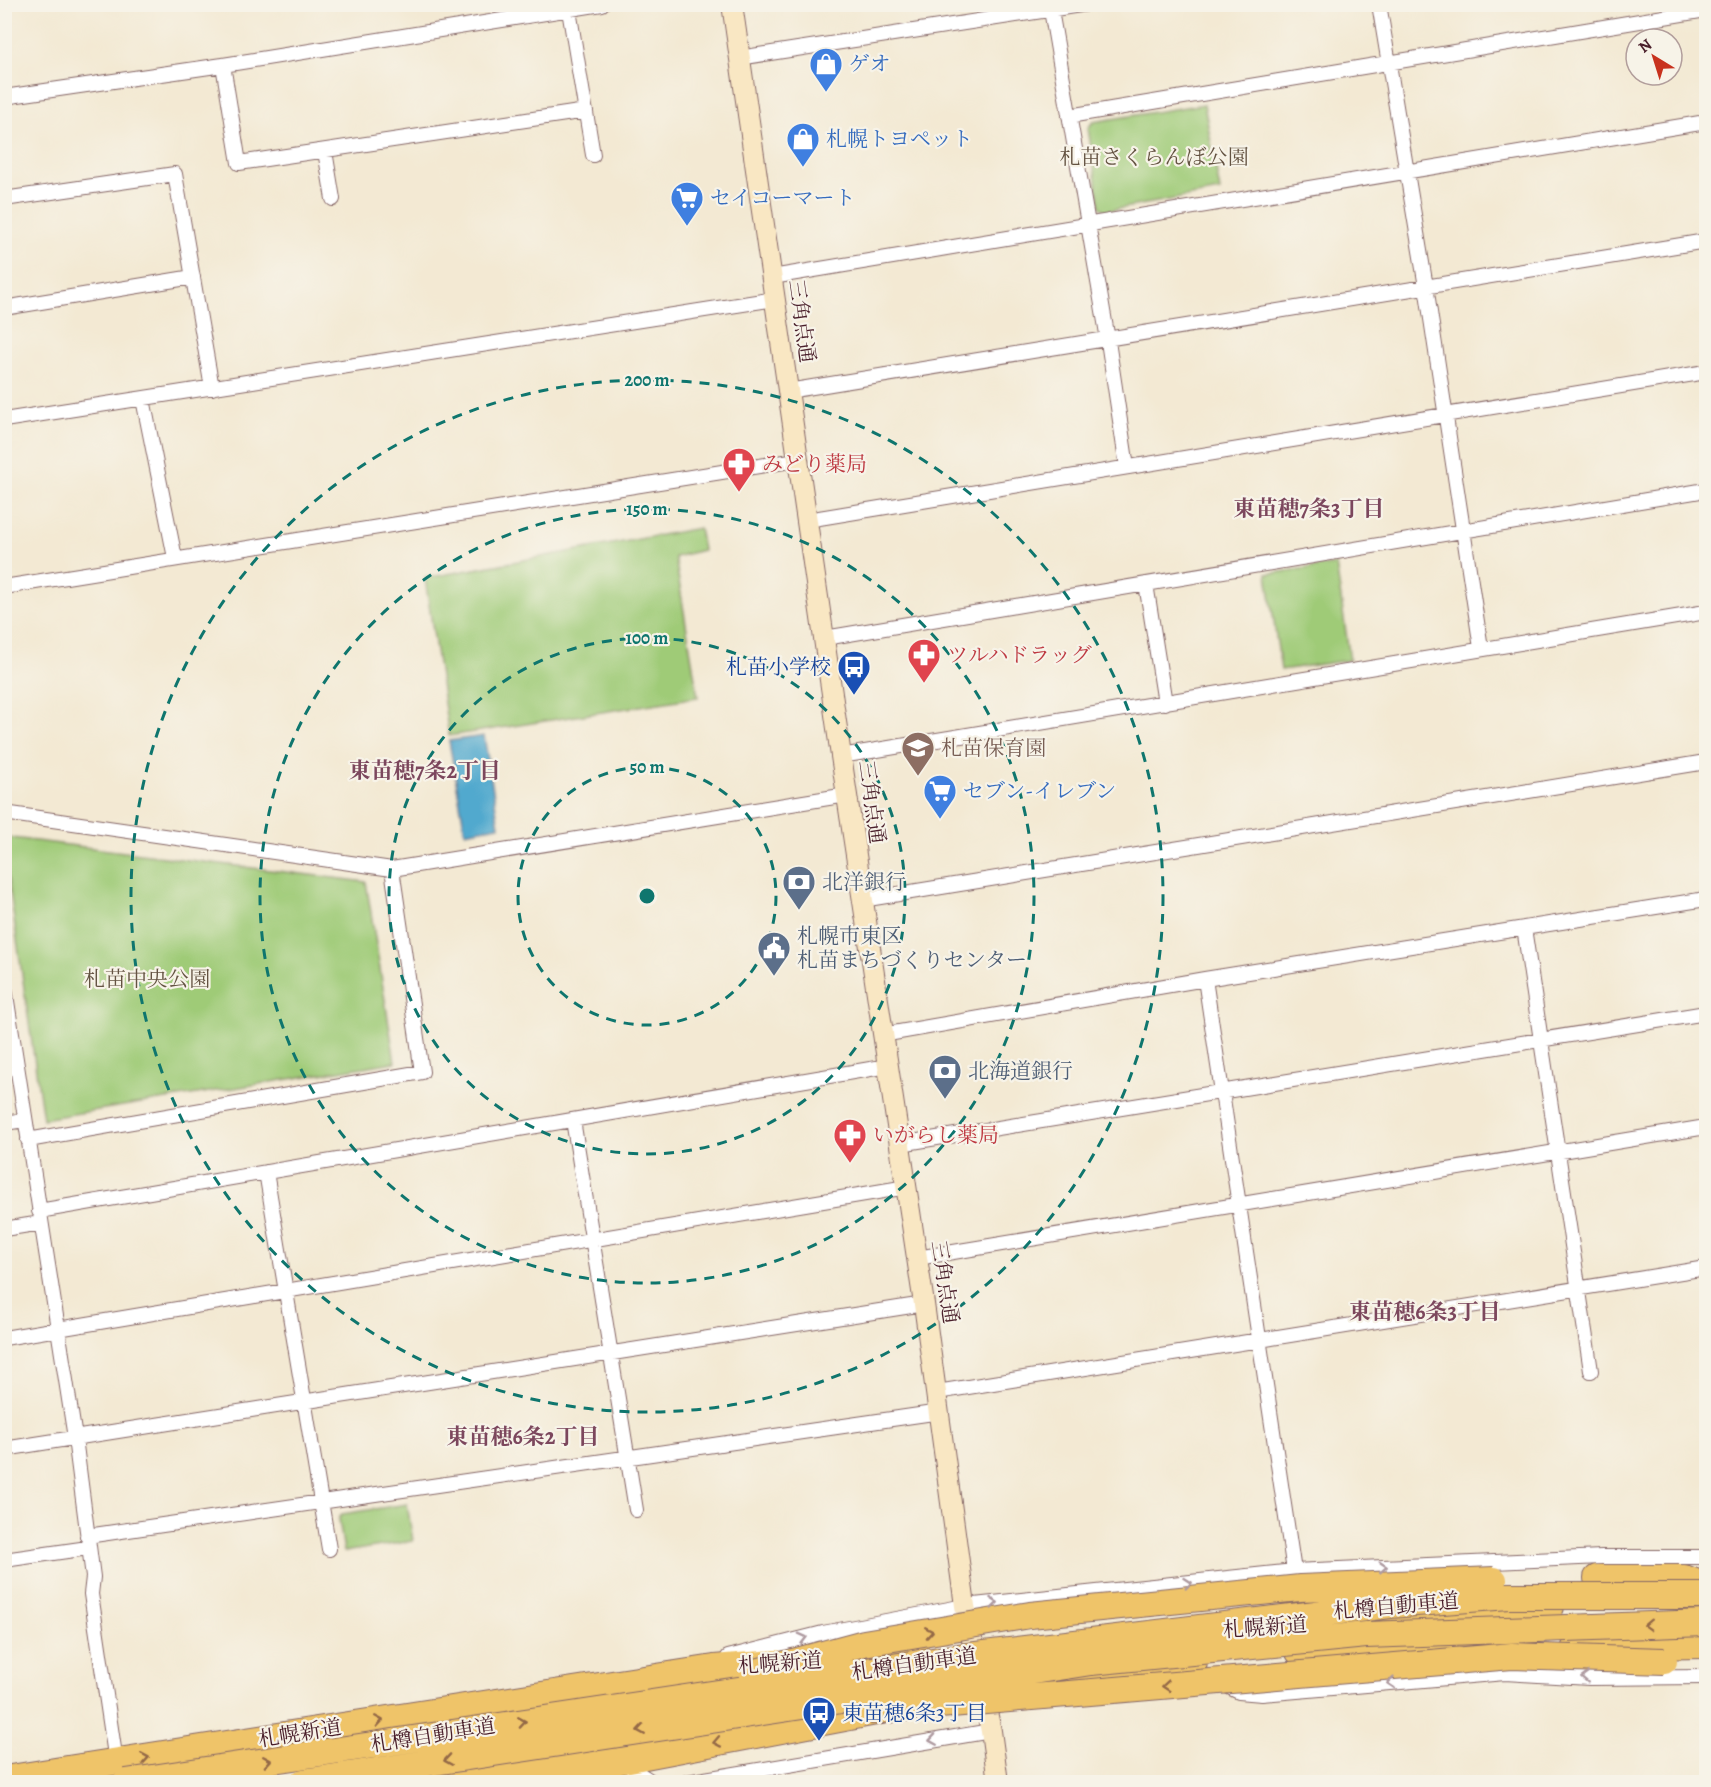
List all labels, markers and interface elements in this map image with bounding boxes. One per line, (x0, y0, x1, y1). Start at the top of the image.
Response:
north arrow (1624, 27, 1684, 87)
text: N (1634, 33, 1657, 58)
shop icon: ゲオ (808, 46, 844, 93)
place label: ゲオ (849, 50, 891, 78)
shop icon: 札幌トヨペット (785, 121, 821, 168)
place label: 札幌トヨペット (826, 125, 973, 153)
park label: 札苗さくらんぼ公園 (1060, 143, 1249, 171)
supermarket icon: セイコーマート (669, 180, 705, 227)
place label: セイコーマート (710, 184, 856, 212)
street label: 三角点通 (782, 277, 822, 365)
text: 200 m (624, 368, 670, 392)
pharmacy icon: みどり薬局 (721, 446, 757, 493)
place label: みどり薬局 (762, 450, 867, 478)
district label: 東苗穂7条3丁目 (1234, 494, 1384, 524)
text: 150 m (626, 497, 668, 521)
text: 100 m (626, 626, 668, 650)
pharmacy icon: ツルハドラッグ (906, 637, 942, 684)
place label: ツルハドラッグ (947, 641, 1092, 669)
bus stop icon: 札苗小学校 (836, 649, 872, 696)
place label: 札苗小学校 (726, 653, 831, 681)
school or university icon: 札苗保育園 (900, 730, 936, 777)
place label: 札苗保育園 (941, 734, 1046, 762)
text: 50 m (630, 755, 664, 779)
district label: 東苗穂7条2丁目 (349, 756, 501, 786)
street label: 三角点通 (852, 758, 892, 846)
supermarket icon: セブン-イレブン (922, 773, 958, 820)
place label: セブン-イレブン (963, 777, 1116, 805)
bank icon: 北洋銀行 (781, 864, 817, 911)
place label: 北洋銀行 (822, 868, 906, 896)
centre of rings (637, 886, 657, 906)
place label: 札幌市東区 札苗まちづくりセンター (797, 922, 1027, 974)
public building icon: 札幌市東区 札苗まちづくりセンター (756, 930, 792, 977)
park label: 札苗中央公園 (84, 965, 210, 993)
bank icon: 北海道銀行 (927, 1053, 963, 1100)
place label: 北海道銀行 (968, 1057, 1073, 1085)
pharmacy icon: いがらし薬局 (832, 1117, 868, 1164)
place label: いがらし薬局 (873, 1121, 999, 1149)
street label: 三角点通 (925, 1238, 965, 1326)
district label: 東苗穂6条3丁目 (1349, 1297, 1501, 1327)
district label: 東苗穂6条2丁目 (447, 1422, 599, 1452)
one-way arrow (1378, 1561, 1387, 1574)
one-way arrow (1184, 1577, 1193, 1589)
street label: 札樽自動車道 (1332, 1587, 1460, 1625)
one-way arrow (990, 1597, 999, 1610)
street label: 札幌新道 (1222, 1610, 1308, 1644)
one-way arrow (1644, 1619, 1653, 1631)
one-way arrow (924, 1627, 933, 1639)
one-way arrow (798, 1632, 808, 1645)
street label: 札樽自動車道 (850, 1641, 978, 1687)
street label: 札幌新道 (737, 1646, 823, 1680)
one-way arrow (1581, 1671, 1590, 1684)
one-way arrow (1386, 1676, 1395, 1689)
one-way arrow (1162, 1679, 1171, 1692)
bus stop icon: 東苗穂6条3丁目 (801, 1695, 837, 1742)
place label: 東苗穂6条3丁目 (842, 1699, 986, 1727)
street label: 札樽自動車道 (369, 1711, 497, 1759)
street label: 札幌新道 (256, 1713, 344, 1753)
one-way arrow (375, 1715, 384, 1727)
one-way arrow (517, 1716, 526, 1728)
one-way arrow (636, 1723, 645, 1735)
one-way arrow (928, 1733, 937, 1745)
one-way arrow (713, 1735, 723, 1748)
one-way arrow (141, 1752, 150, 1764)
one-way arrow (443, 1753, 453, 1765)
one-way arrow (262, 1755, 271, 1767)

